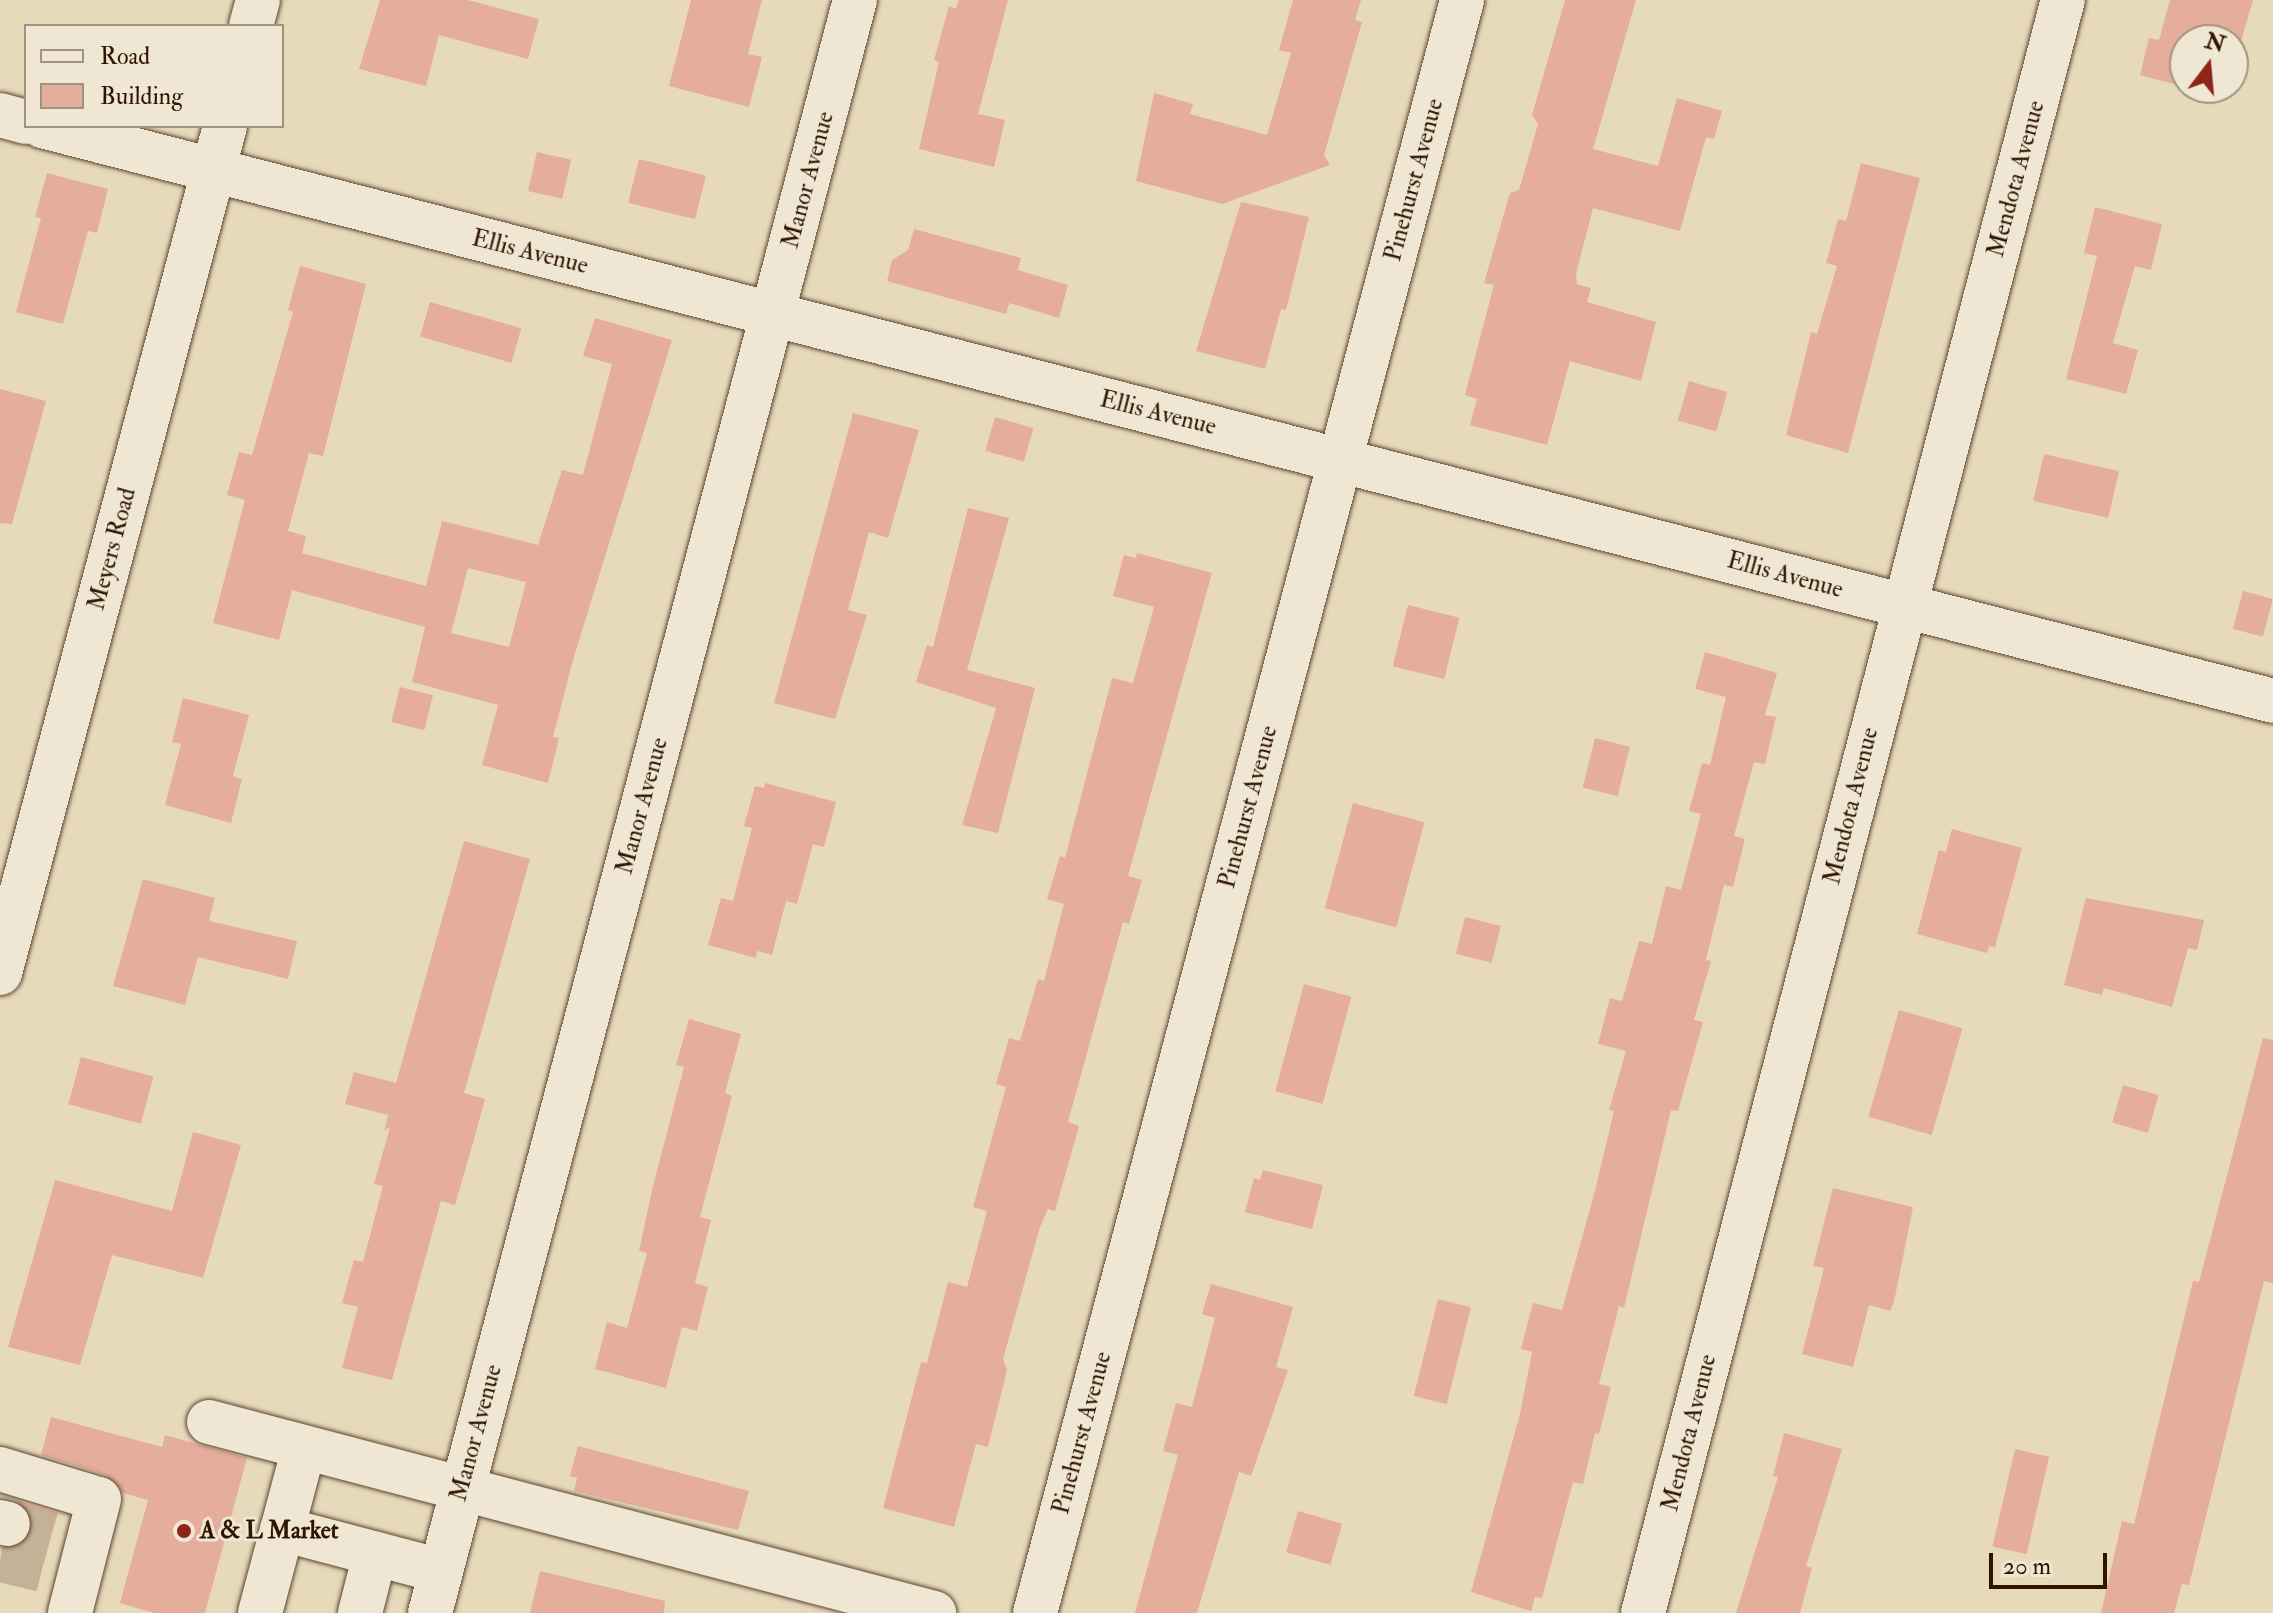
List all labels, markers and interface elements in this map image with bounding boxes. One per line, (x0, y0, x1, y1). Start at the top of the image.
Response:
legend (24, 24, 284, 128)
north arrow (2169, 24, 2249, 104)
text: N (2202, 27, 2228, 59)
text: Road (100, 41, 150, 72)
text: Building (100, 81, 183, 112)
street label: Pinehurst Avenue (1378, 96, 1450, 264)
street label: Mendota Avenue (1981, 98, 2051, 260)
street label: Manor Avenue (776, 109, 840, 251)
street label: Ellis Avenue (469, 224, 591, 280)
street label: Ellis Avenue (1097, 385, 1219, 441)
street label: Meyers Road (82, 485, 142, 613)
street label: Ellis Avenue (1724, 546, 1846, 604)
street label: Pinehurst Avenue (1212, 723, 1284, 891)
street label: Mendota Avenue (1818, 725, 1884, 887)
street label: Manor Avenue (610, 735, 674, 877)
street label: Pinehurst Avenue (1046, 1349, 1118, 1517)
street label: Mendota Avenue (1656, 1352, 1722, 1514)
street label: Manor Avenue (444, 1362, 508, 1504)
place label: A & L Market (200, 1517, 339, 1545)
marker: A & L Market (175, 1522, 193, 1540)
scale bar (1993, 1537, 2111, 1587)
text: 20 m (2003, 1551, 2051, 1582)

